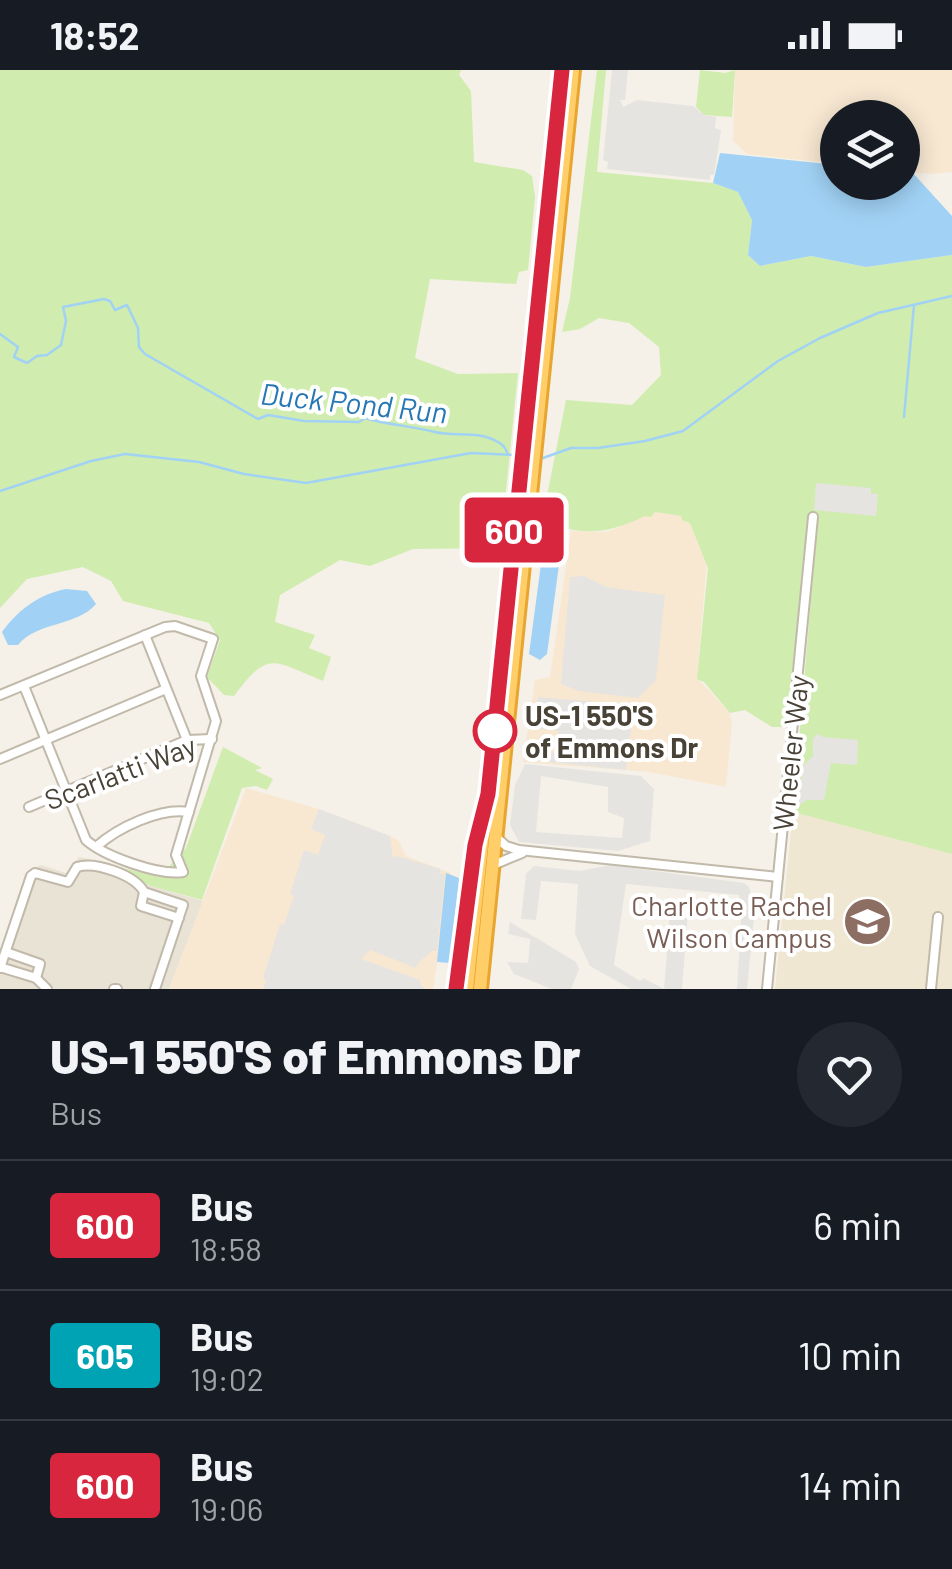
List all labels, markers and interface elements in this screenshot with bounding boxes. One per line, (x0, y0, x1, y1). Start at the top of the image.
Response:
text: 18:52 (50, 12, 140, 58)
map controls (820, 100, 920, 200)
button: layers (820, 100, 920, 200)
water label: Duck Pond Run (259, 374, 449, 430)
line badge: 600 (456, 498, 572, 562)
text: 600 (485, 509, 543, 551)
street label: Wheeler Way (765, 673, 815, 833)
place label: US-1 550'S of Emmons Dr (525, 698, 699, 764)
marker: US-1 550'S of Emmons Dr (474, 710, 516, 752)
street label: Scarlatti Way (39, 728, 201, 816)
place label: Charlotte Rachel Wilson Campus (631, 888, 832, 954)
school or university icon: Charlotte Rachel Wilson Campus (841, 895, 893, 947)
button: heart (797, 1022, 902, 1127)
text: US-1 550'S of Emmons Dr (50, 1026, 581, 1084)
text: Bus (50, 1093, 102, 1131)
text: Bus (190, 1183, 253, 1229)
text: 6 min (813, 1202, 902, 1248)
text: 600 (76, 1204, 134, 1246)
text: 18:58 (190, 1229, 262, 1267)
text: Bus (190, 1313, 253, 1359)
text: 10 min (798, 1332, 902, 1378)
text: 605 (76, 1334, 134, 1376)
text: 19:02 (190, 1359, 264, 1397)
text: Bus (190, 1443, 253, 1489)
text: 14 min (799, 1462, 902, 1508)
text: 600 (76, 1464, 134, 1506)
text: 19:06 (190, 1489, 263, 1527)

